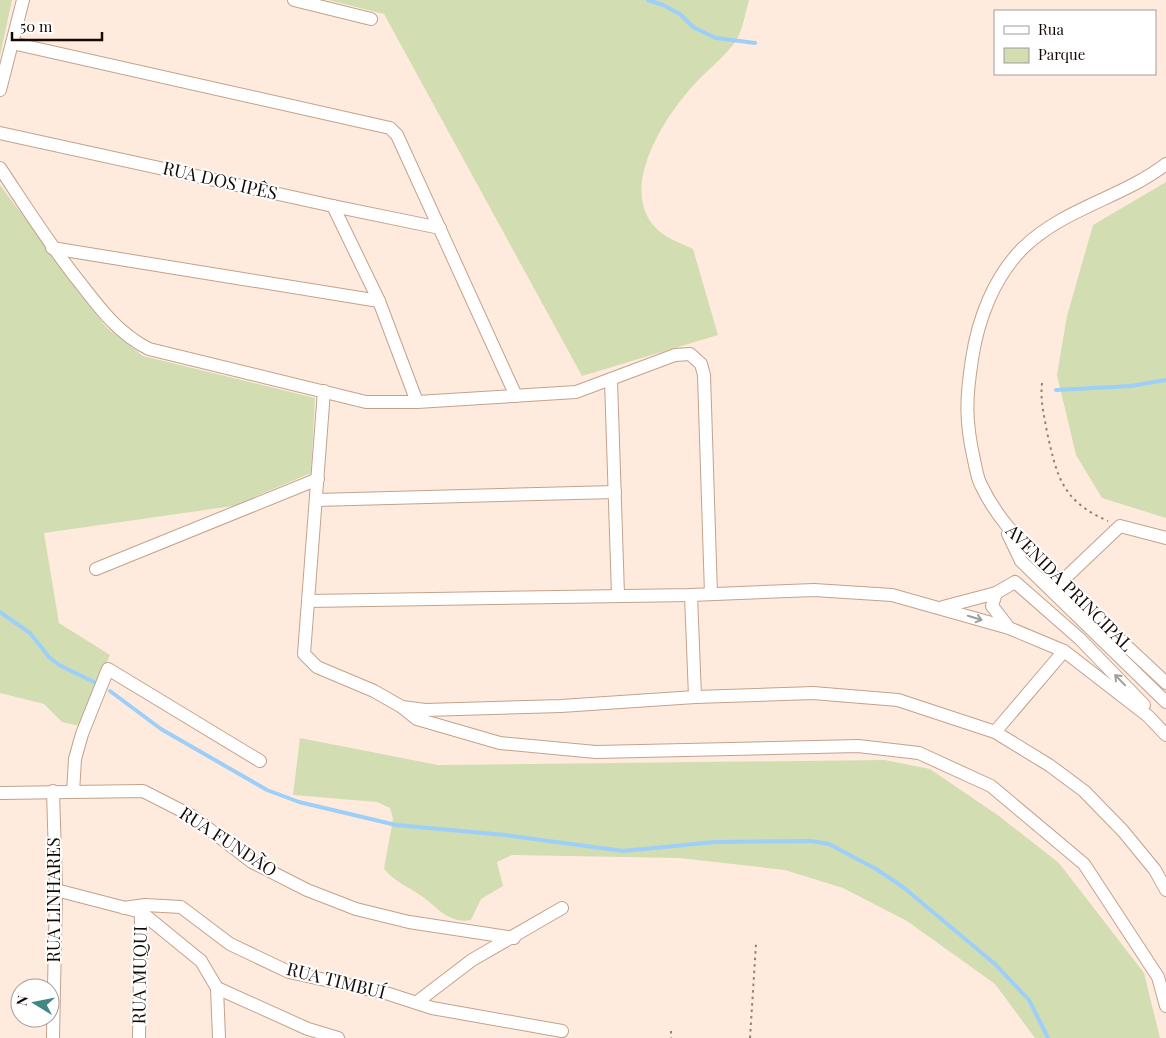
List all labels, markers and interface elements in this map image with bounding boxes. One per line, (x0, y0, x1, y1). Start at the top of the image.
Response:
scale bar (12, 10, 102, 42)
legend (994, 10, 1156, 75)
text: 50 m (20, 16, 53, 36)
text: Rua (1038, 19, 1064, 39)
text: Parque (1038, 44, 1085, 64)
street label: RUA DOS IPÊS (161, 155, 280, 205)
street label: AVENIDA PRINCIPAL (1000, 518, 1139, 656)
one-way arrow (967, 613, 983, 623)
one-way arrow (1114, 674, 1126, 686)
street label: RUA FUNDÃO (175, 801, 282, 882)
street label: RUA LINHARES (41, 837, 65, 963)
street label: RUA MUQUI (126, 925, 152, 1024)
street label: RUA TIMBUÍ (284, 956, 389, 1004)
north arrow (10, 978, 60, 1028)
text: N (11, 994, 32, 1007)

